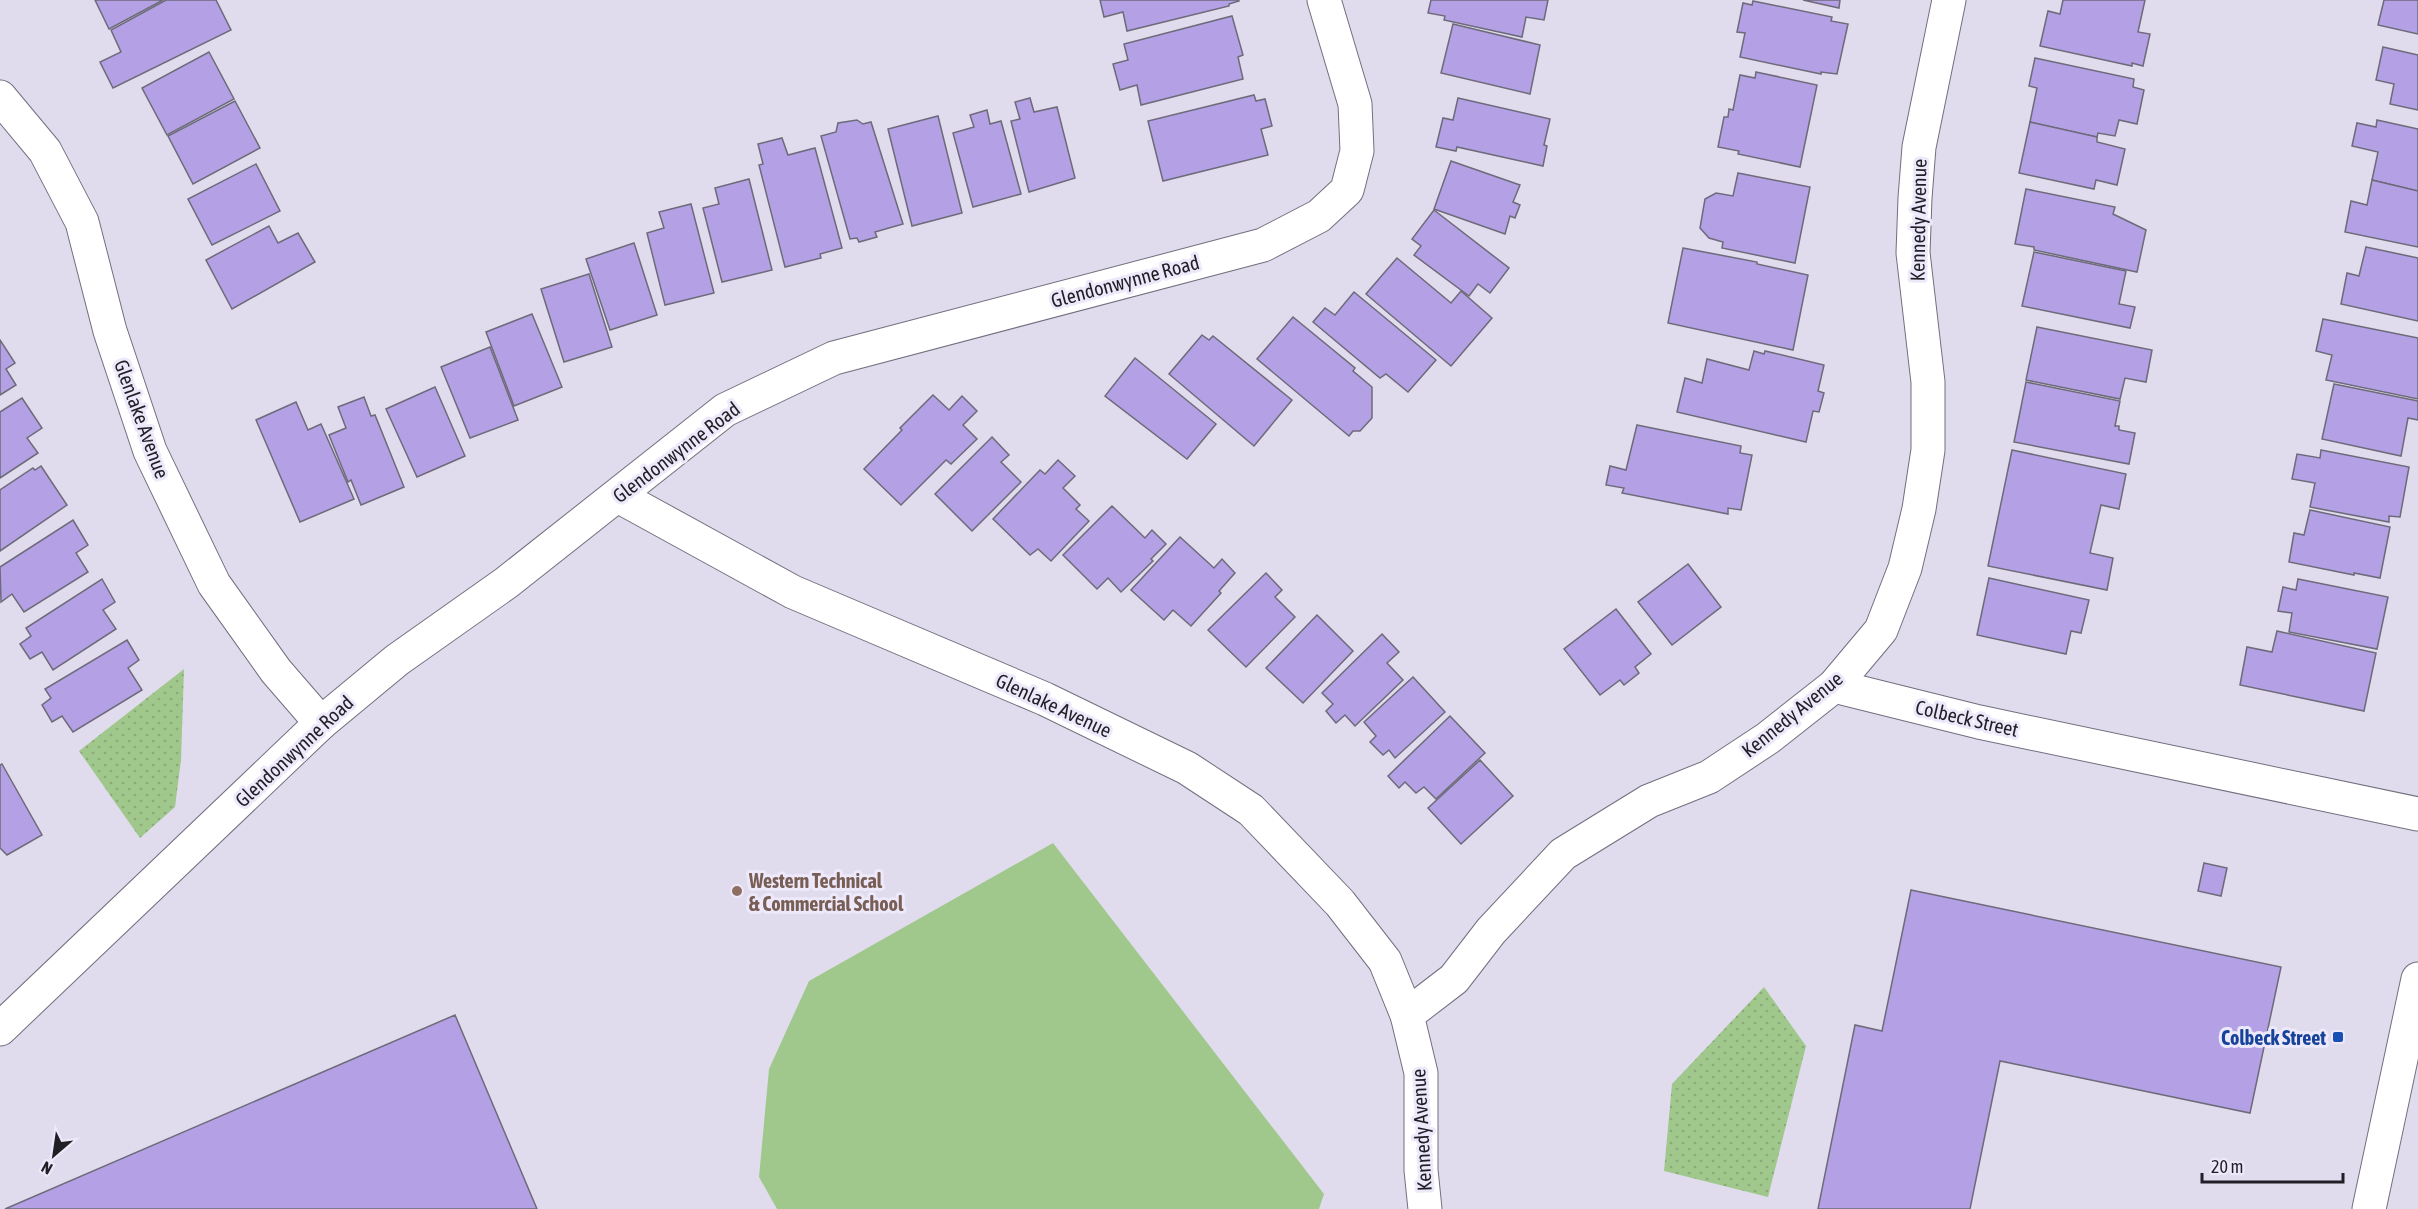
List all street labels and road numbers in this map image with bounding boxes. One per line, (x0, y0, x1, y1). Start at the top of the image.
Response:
street label: Kennedy Avenue (1905, 158, 1931, 282)
street label: Glendonwynne Road (1048, 250, 1202, 312)
street label: Glenlake Avenue (110, 356, 174, 482)
street label: Glendonwynne Road (608, 397, 744, 507)
street label: Kennedy Avenue (1737, 666, 1847, 762)
street label: Glenlake Avenue (993, 668, 1115, 742)
street label: Glendonwynne Road (230, 691, 358, 811)
street label: Colbeck Street (1913, 695, 2021, 741)
street label: Kennedy Avenue (1406, 1068, 1436, 1192)

